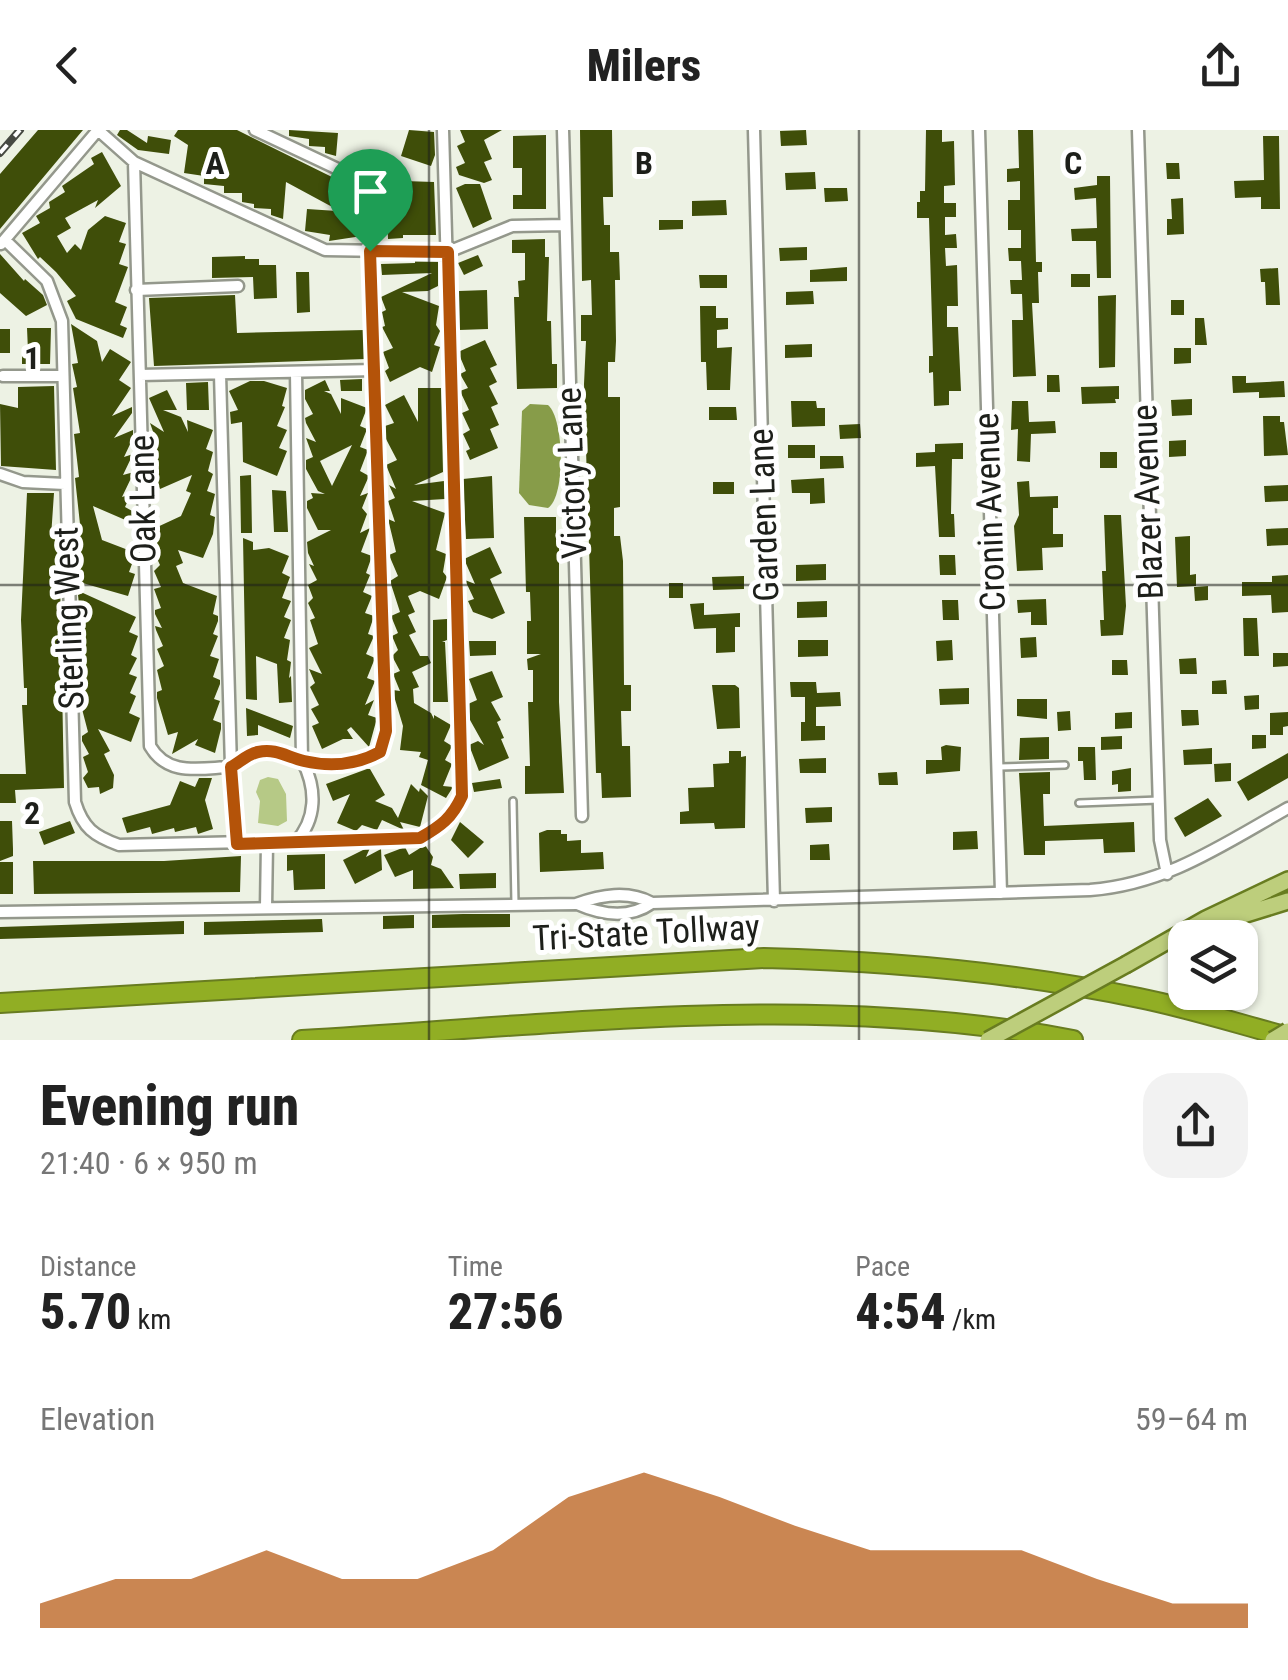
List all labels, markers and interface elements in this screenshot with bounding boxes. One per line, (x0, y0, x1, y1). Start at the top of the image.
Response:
icon: back (40, 38, 95, 93)
icon: share (1193, 38, 1248, 93)
text: Milers (587, 39, 701, 92)
text: A (205, 144, 225, 182)
text: B (635, 144, 653, 182)
text: C (1064, 144, 1082, 182)
pin (328, 149, 413, 252)
icon: arrive (343, 164, 398, 219)
text: 1 (24, 339, 40, 377)
street label: Victory Lane (549, 386, 595, 560)
street label: Blazer Avenue (1124, 404, 1172, 600)
street label: Cronin Avenue (966, 412, 1014, 612)
street label: Garden Lane (740, 428, 788, 602)
street label: Oak Lane (121, 434, 165, 564)
street label: Sterling West (45, 526, 93, 710)
text: 2 (24, 794, 40, 832)
street label: Tri-State Tollway (531, 907, 761, 959)
map controls (1168, 920, 1258, 1010)
button: layers (1168, 920, 1258, 1010)
button: share (1143, 1073, 1248, 1178)
text: Evening run (40, 1074, 299, 1138)
text: 21:40 · 6 × 950 m (40, 1144, 258, 1182)
text: Distance (40, 1250, 137, 1283)
text: Time (448, 1250, 503, 1283)
text: Pace (855, 1250, 910, 1283)
text: 5.70 (40, 1283, 131, 1341)
text: 27:56 (448, 1283, 563, 1341)
text: 4:54 (855, 1283, 946, 1341)
text: km (131, 1303, 171, 1336)
text: /km (946, 1303, 996, 1336)
text: Elevation (40, 1400, 155, 1438)
text: 59–64 m (1135, 1400, 1248, 1438)

